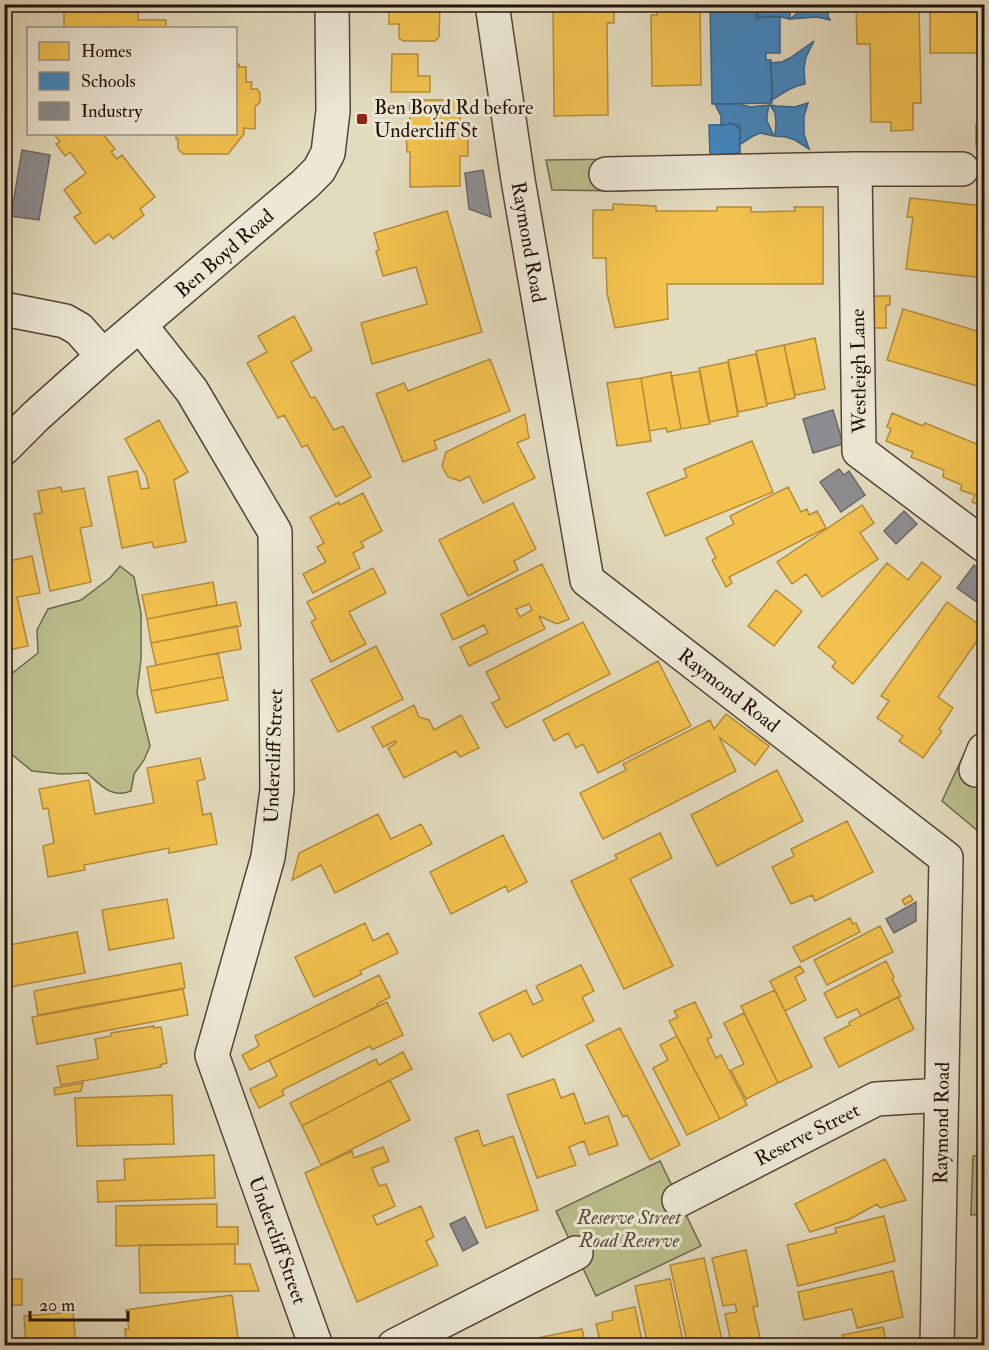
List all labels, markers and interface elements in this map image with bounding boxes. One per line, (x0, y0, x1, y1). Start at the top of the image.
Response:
legend (27, 27, 237, 135)
text: Homes (81, 40, 132, 63)
text: Schools (81, 70, 136, 93)
place label: Ben Boyd Rd before Undercliff St (374, 95, 533, 143)
text: Industry (81, 100, 143, 123)
marker: Ben Boyd Rd before Undercliff St (355, 112, 369, 126)
street label: Raymond Road (506, 180, 551, 305)
street label: Ben Boyd Road (170, 203, 279, 303)
street label: Westleigh Lane (845, 308, 872, 435)
street label: Raymond Road (673, 643, 785, 738)
street label: Undercliff Street (259, 688, 288, 824)
street label: Raymond Road (928, 1061, 955, 1184)
street label: Reserve Street (750, 1097, 864, 1172)
street label: Undercliff Street (243, 1173, 312, 1308)
park label: Reserve Street Road Reserve (576, 1205, 682, 1253)
scale bar (30, 1284, 128, 1322)
text: 20 m (39, 1294, 75, 1317)

